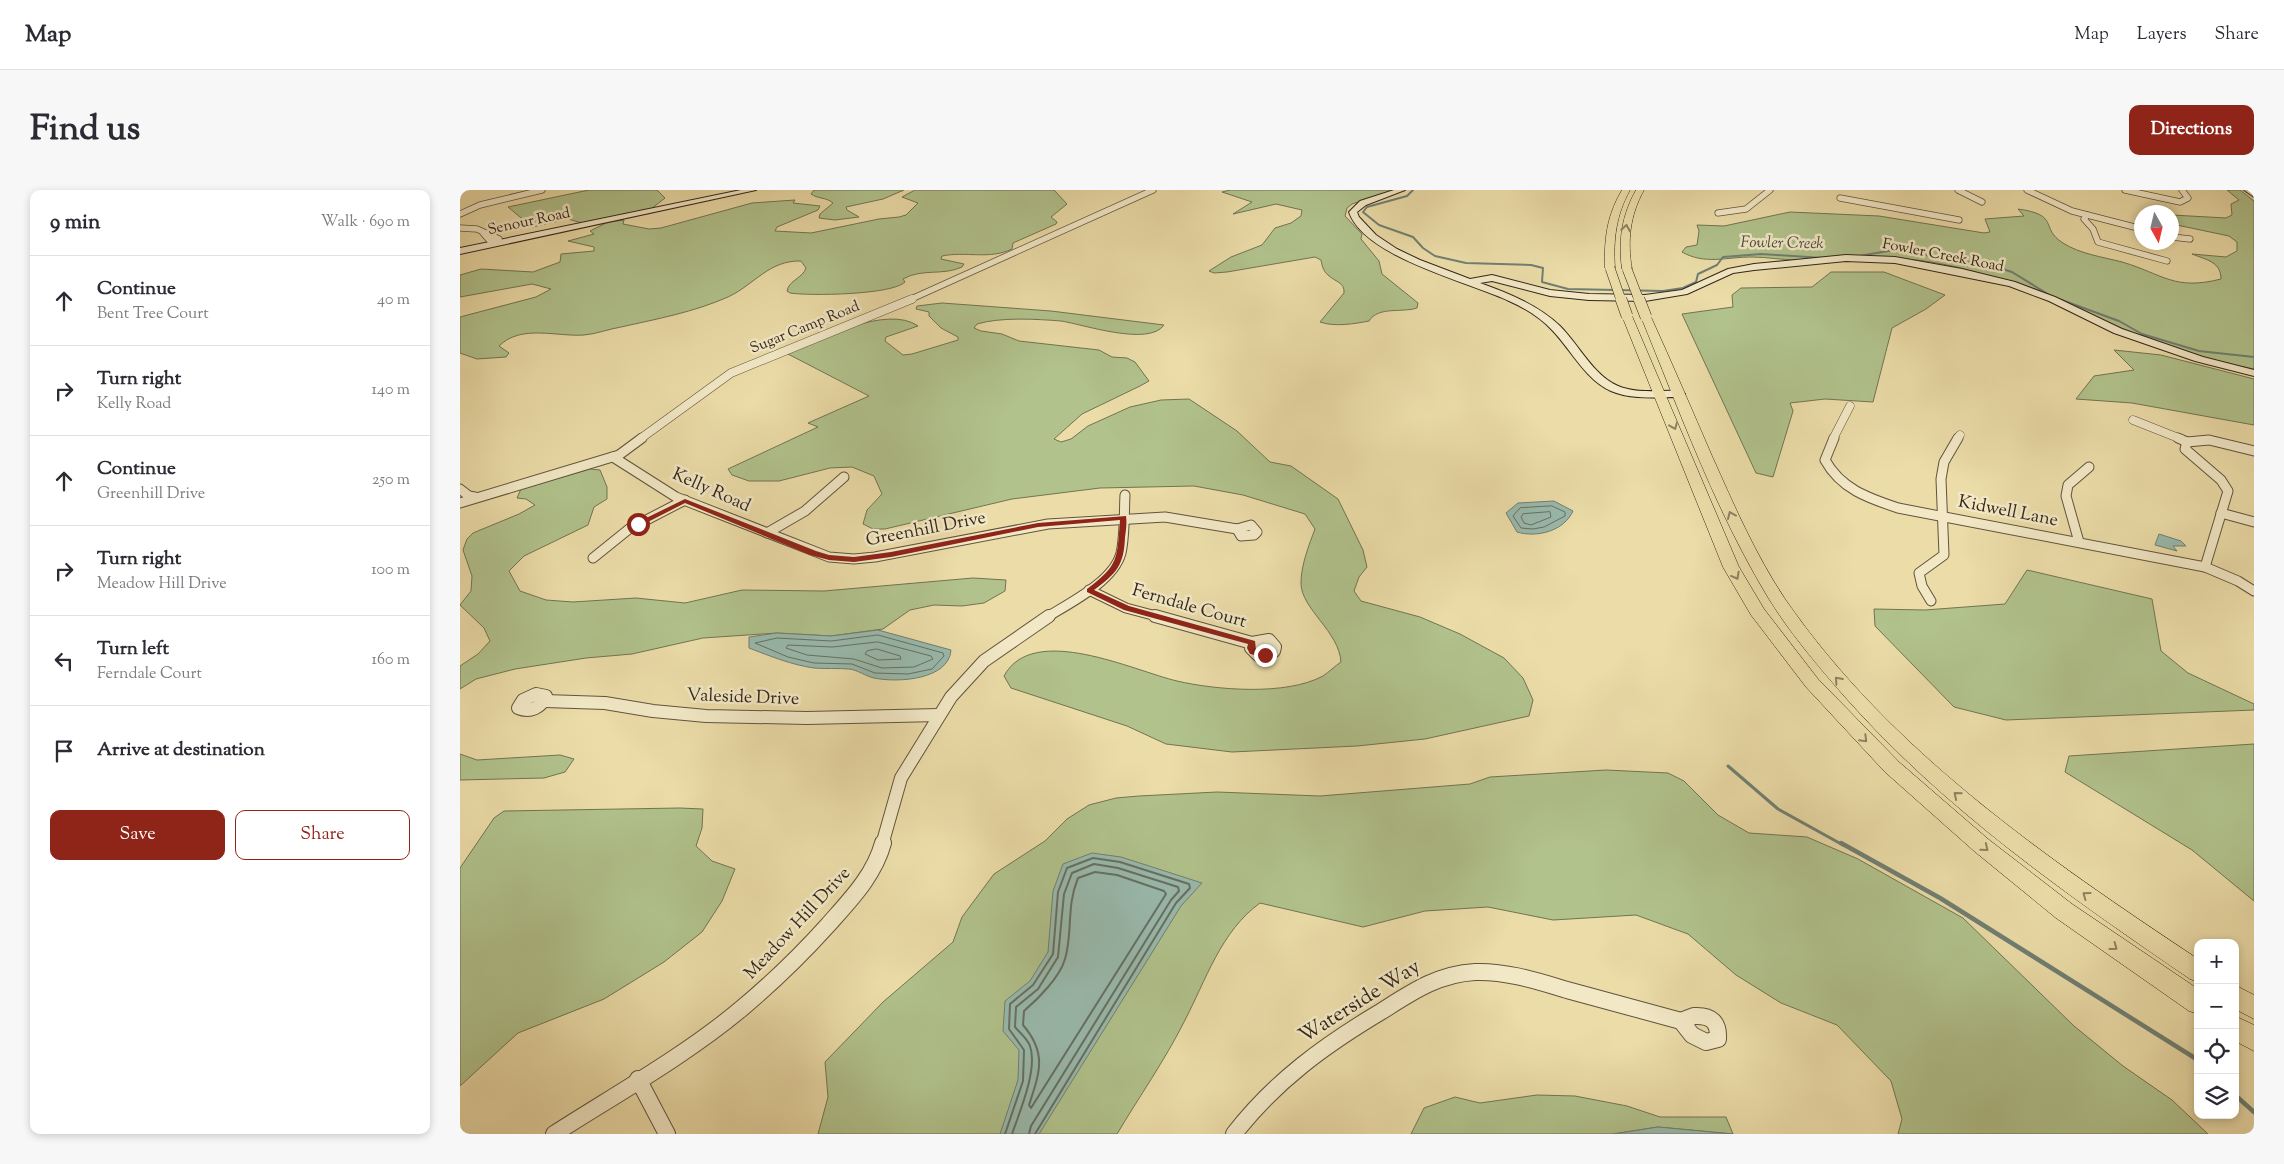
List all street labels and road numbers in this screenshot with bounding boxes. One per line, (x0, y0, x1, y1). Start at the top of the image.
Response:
street label: Senour Road (486, 203, 573, 241)
street label: Fowler Creek Road (1880, 234, 2006, 278)
street label: Sugar Camp Road (747, 296, 864, 360)
street label: Kelly Road (667, 462, 755, 520)
street label: Kidwell Lane (1956, 490, 2060, 534)
street label: Greenhill Drive (864, 506, 988, 554)
street label: Ferndale Court (1129, 578, 1249, 636)
street label: Valeside Drive (686, 683, 800, 713)
street label: Meadow Hill Drive (739, 862, 857, 986)
street label: Waterside Way (1293, 952, 1427, 1051)

